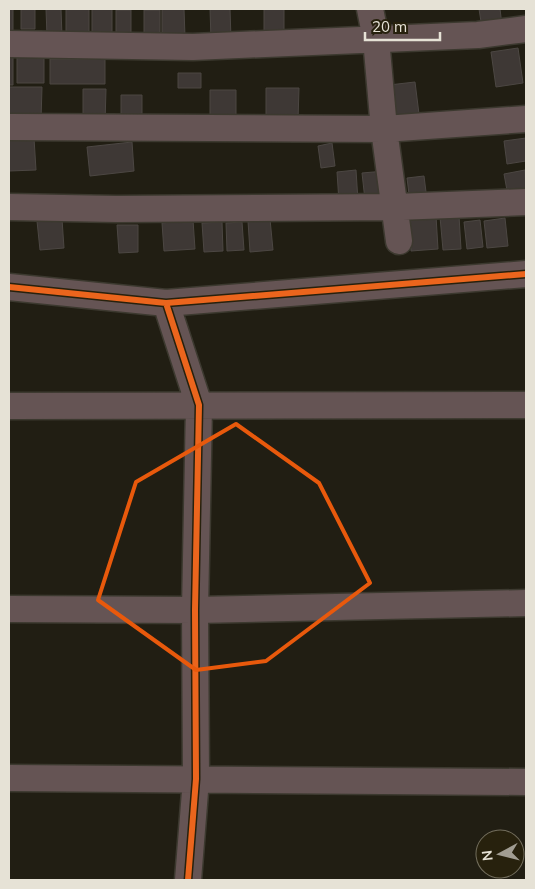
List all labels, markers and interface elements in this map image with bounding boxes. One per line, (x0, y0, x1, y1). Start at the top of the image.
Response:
scale bar (365, 10, 440, 42)
text: 20 m (372, 17, 407, 36)
north arrow (475, 829, 525, 879)
text: N (478, 849, 497, 862)

